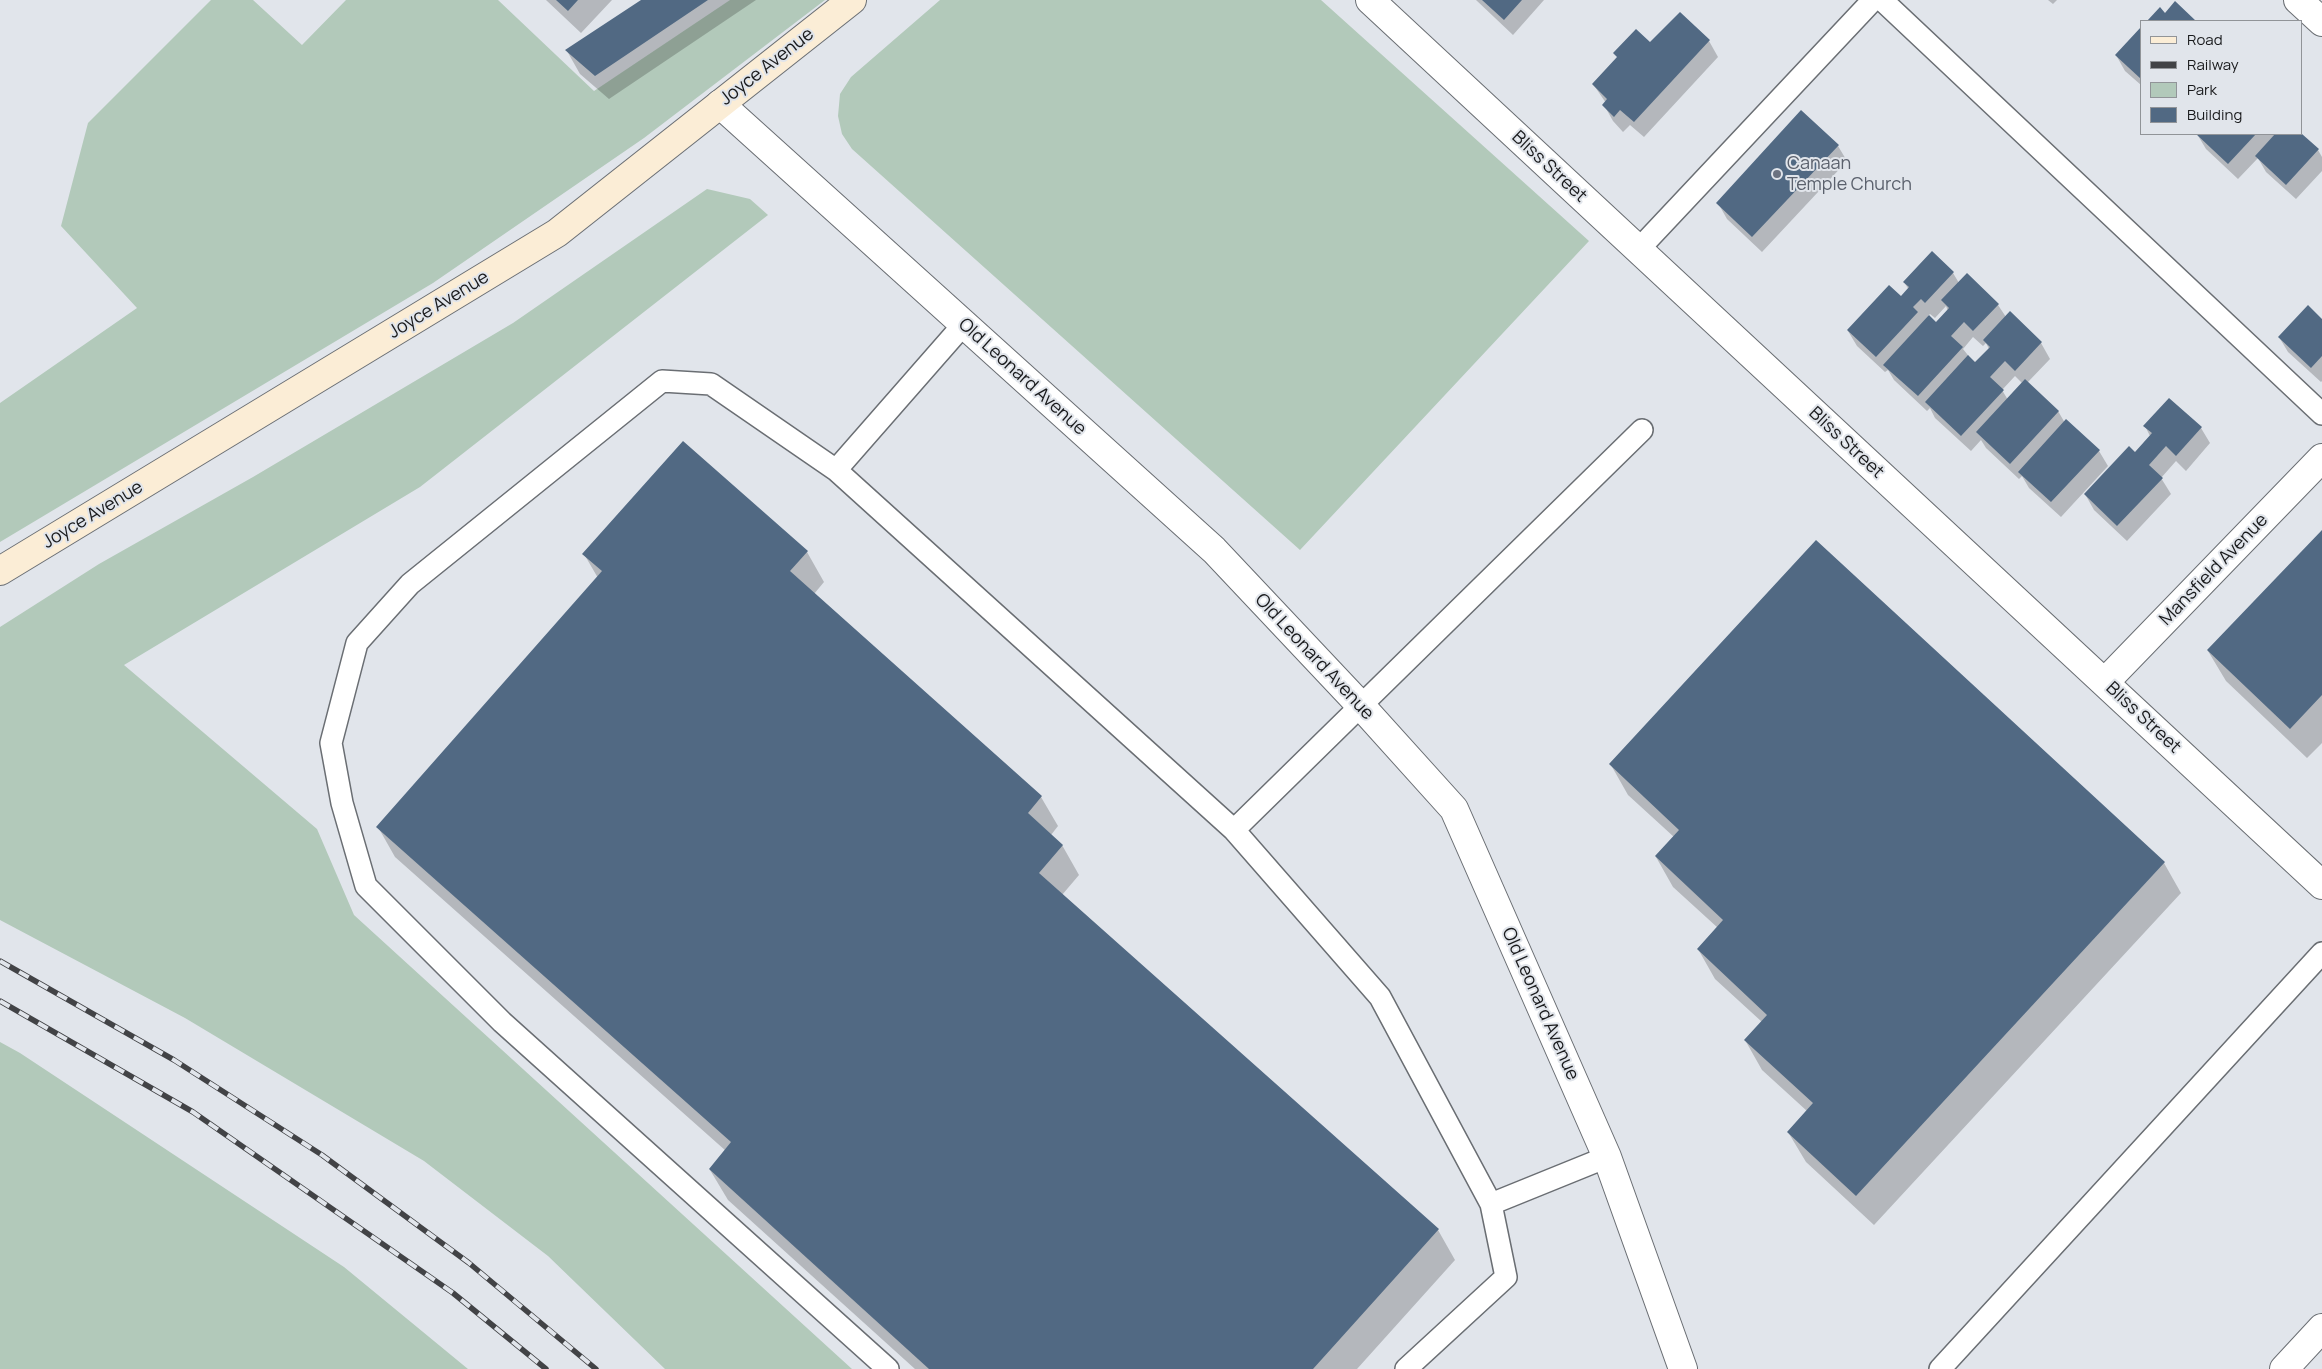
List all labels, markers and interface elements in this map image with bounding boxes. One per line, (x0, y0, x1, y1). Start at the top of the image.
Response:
legend (2140, 20, 2302, 135)
street label: Joyce Avenue (716, 24, 818, 110)
text: Road (2187, 29, 2223, 50)
text: Railway (2187, 54, 2239, 75)
text: Park (2187, 79, 2217, 100)
text: Building (2187, 104, 2242, 125)
street label: Bliss Street (1507, 127, 1591, 207)
place label: Canaan Temple Church (1787, 153, 1912, 195)
marker: Canaan Temple Church (1771, 168, 1783, 180)
street label: Joyce Avenue (385, 267, 493, 343)
street label: Old Leonard Avenue (954, 314, 1090, 440)
street label: Bliss Street (1804, 403, 1888, 483)
street label: Joyce Avenue (39, 477, 147, 553)
street label: Mansfield Avenue (2155, 510, 2273, 630)
street label: Old Leonard Avenue (1250, 589, 1378, 725)
street label: Bliss Street (2101, 678, 2185, 758)
street label: Old Leonard Avenue (1497, 924, 1583, 1084)

